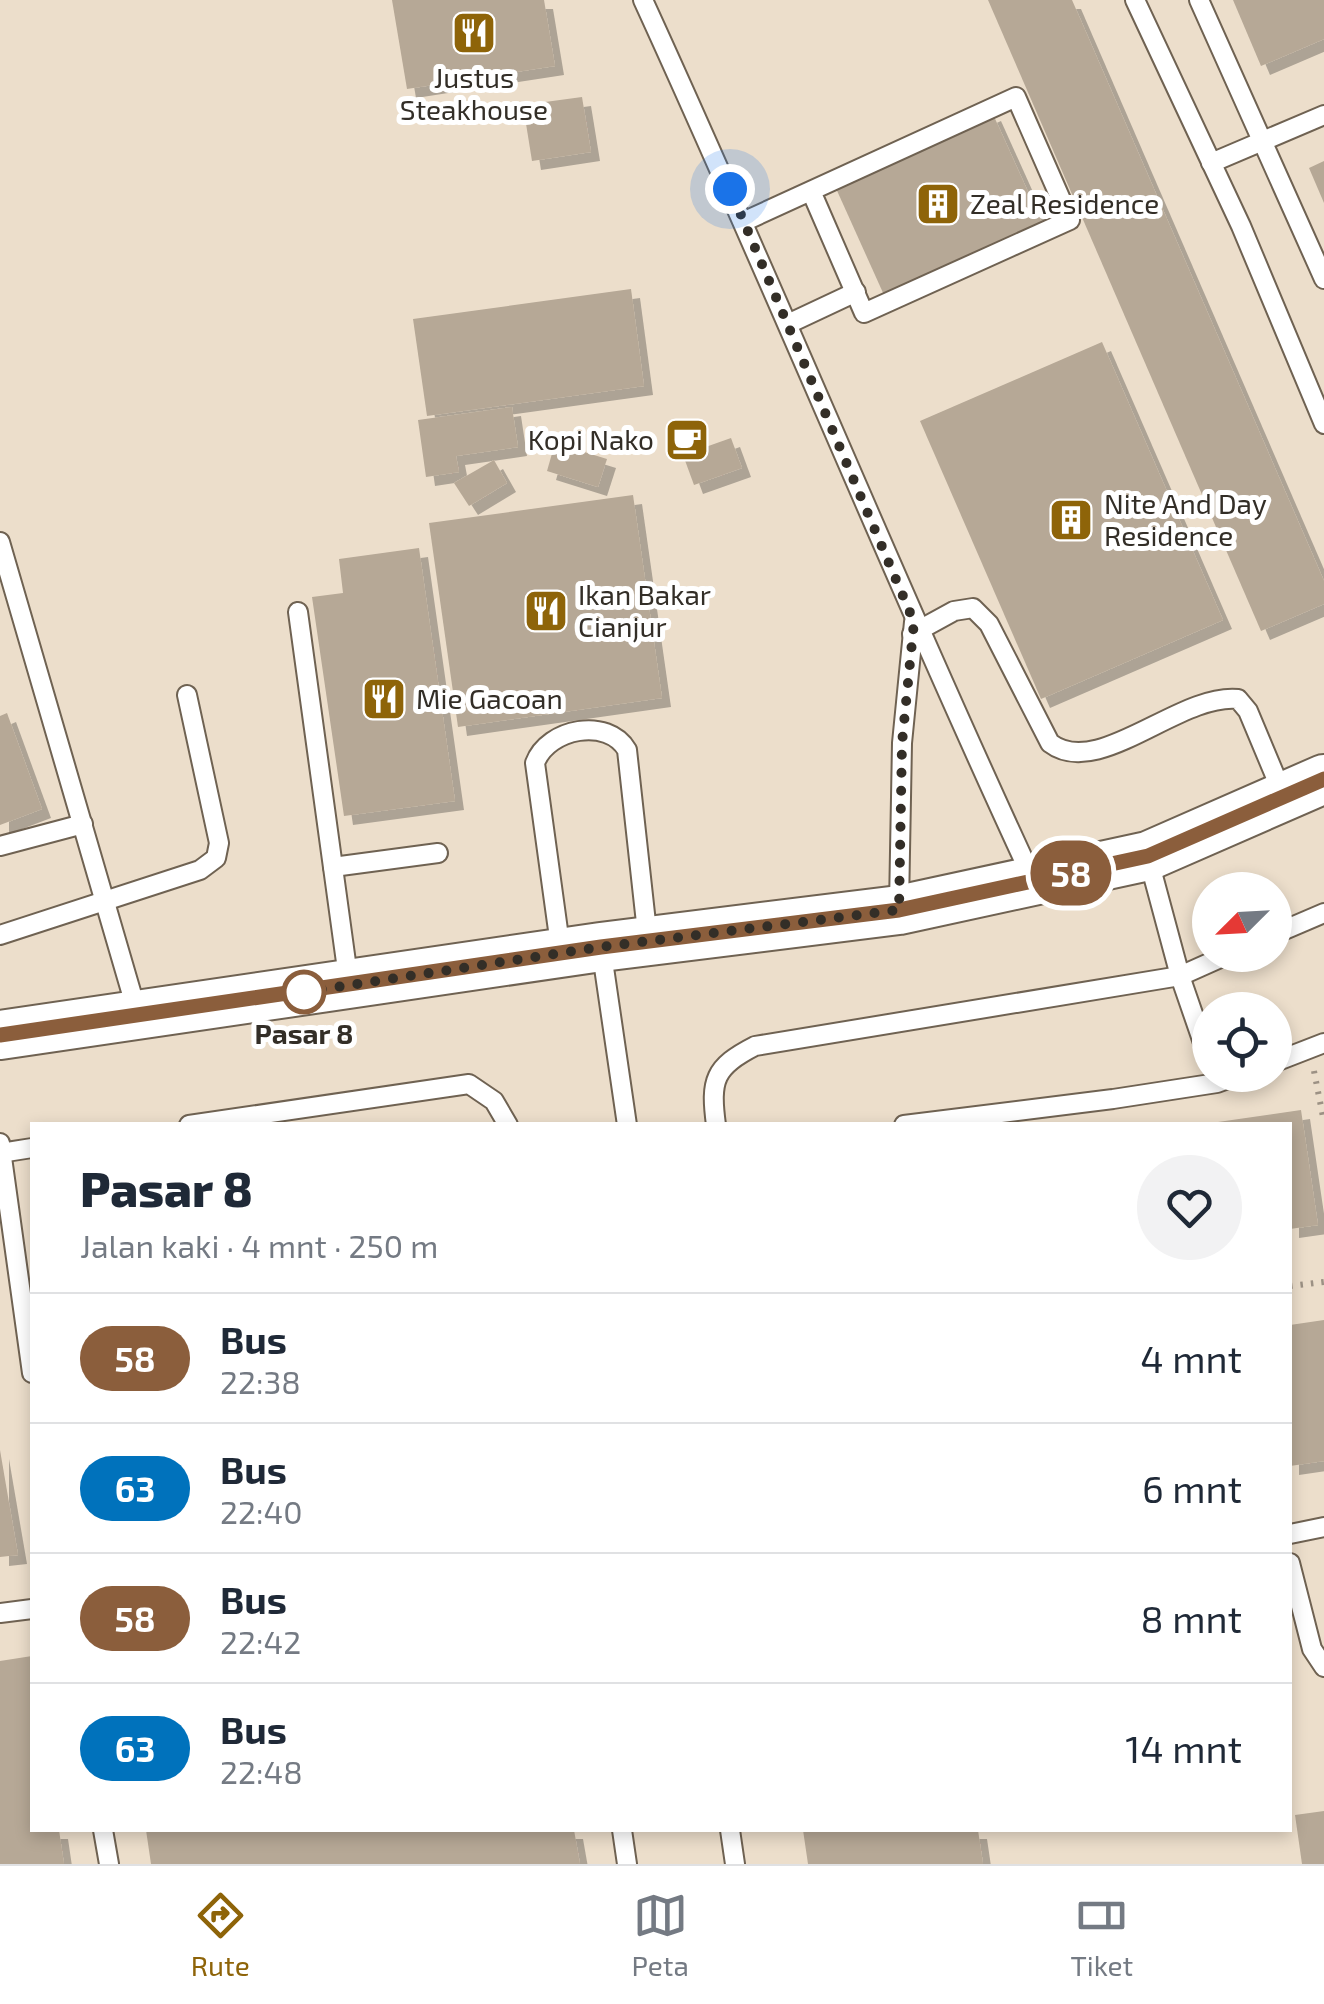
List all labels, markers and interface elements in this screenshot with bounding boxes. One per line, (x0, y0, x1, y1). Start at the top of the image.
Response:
restaurant icon: Justus Steakhouse (451, 10, 497, 56)
place label: Justus Steakhouse (400, 60, 548, 126)
your location (705, 164, 755, 214)
building icon: Zeal Residence (915, 181, 961, 227)
place label: Zeal Residence (970, 186, 1159, 220)
cafe icon: Kopi Nako (664, 417, 710, 463)
place label: Kopi Nako (528, 422, 654, 456)
place label: Nite And Day Residence (1104, 486, 1267, 552)
building icon: Nite And Day Residence (1048, 497, 1094, 543)
place label: Ikan Bakar Cianjur (578, 577, 711, 643)
restaurant icon: Ikan Bakar Cianjur (523, 588, 569, 634)
restaurant icon: Mie Gacoan (361, 676, 407, 722)
place label: Mie Gacoan (416, 681, 563, 715)
line badge: 58 (1026, 840, 1116, 906)
text: 58 (1050, 852, 1092, 894)
north arrow (1192, 872, 1292, 972)
map controls (1192, 872, 1292, 1092)
marker: Pasar 8 (283, 971, 325, 1013)
button: locate (1192, 992, 1292, 1092)
place label: Pasar 8 (255, 1016, 353, 1050)
button: heart (1137, 1155, 1242, 1260)
text: Pasar 8 (80, 1159, 253, 1217)
text: Jalan kaki · 4 mnt · 250 m (80, 1226, 438, 1264)
text: Bus (220, 1316, 287, 1362)
text: 4 mnt (1140, 1335, 1242, 1381)
text: 58 (114, 1337, 156, 1379)
text: 22:38 (220, 1362, 301, 1400)
text: Bus (220, 1446, 287, 1492)
text: 6 mnt (1142, 1465, 1242, 1511)
text: 63 (115, 1467, 155, 1509)
text: 22:40 (220, 1492, 303, 1530)
text: Bus (220, 1576, 287, 1622)
text: 8 mnt (1141, 1595, 1242, 1641)
text: 58 (114, 1597, 156, 1639)
text: 22:42 (220, 1622, 301, 1660)
text: Bus (220, 1706, 287, 1752)
text: 14 mnt (1125, 1725, 1242, 1771)
text: 63 (115, 1727, 155, 1769)
text: 22:48 (220, 1752, 303, 1790)
tab: Rute (191, 1888, 250, 1982)
tab: Peta (631, 1888, 689, 1982)
tab: Tiket (1070, 1888, 1133, 1982)

